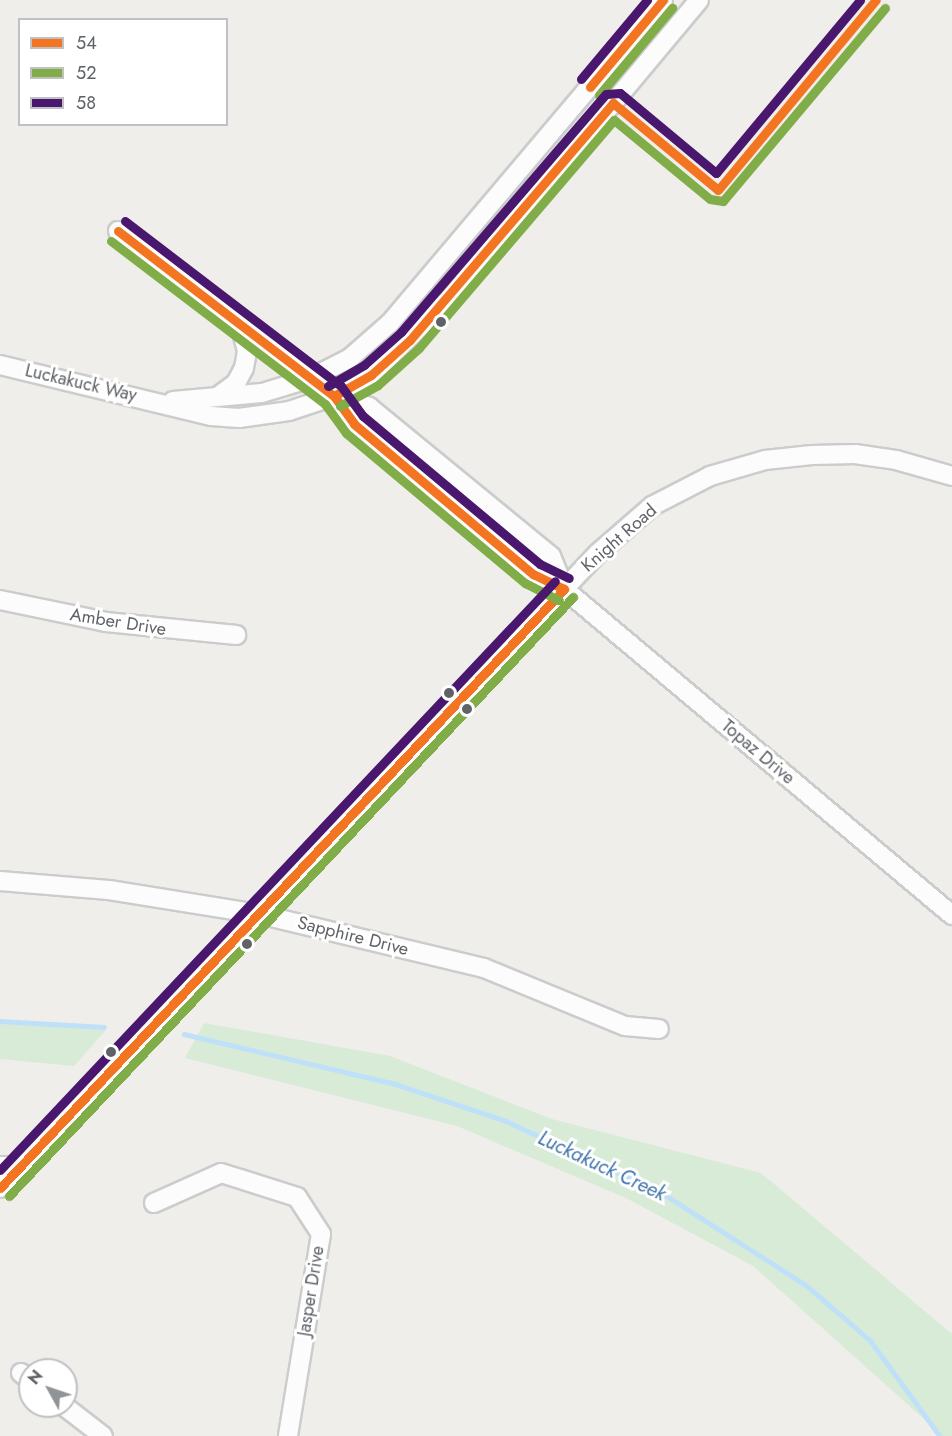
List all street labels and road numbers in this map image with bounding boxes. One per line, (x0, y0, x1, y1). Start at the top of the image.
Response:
street label: Luckakuck Way (23, 360, 139, 406)
street label: Knight Road (577, 499, 661, 577)
street label: Amber Drive (68, 604, 168, 640)
street label: Topaz Drive (717, 715, 799, 789)
street label: Sapphire Drive (295, 912, 411, 960)
street label: Jasper Drive (293, 1244, 329, 1338)

